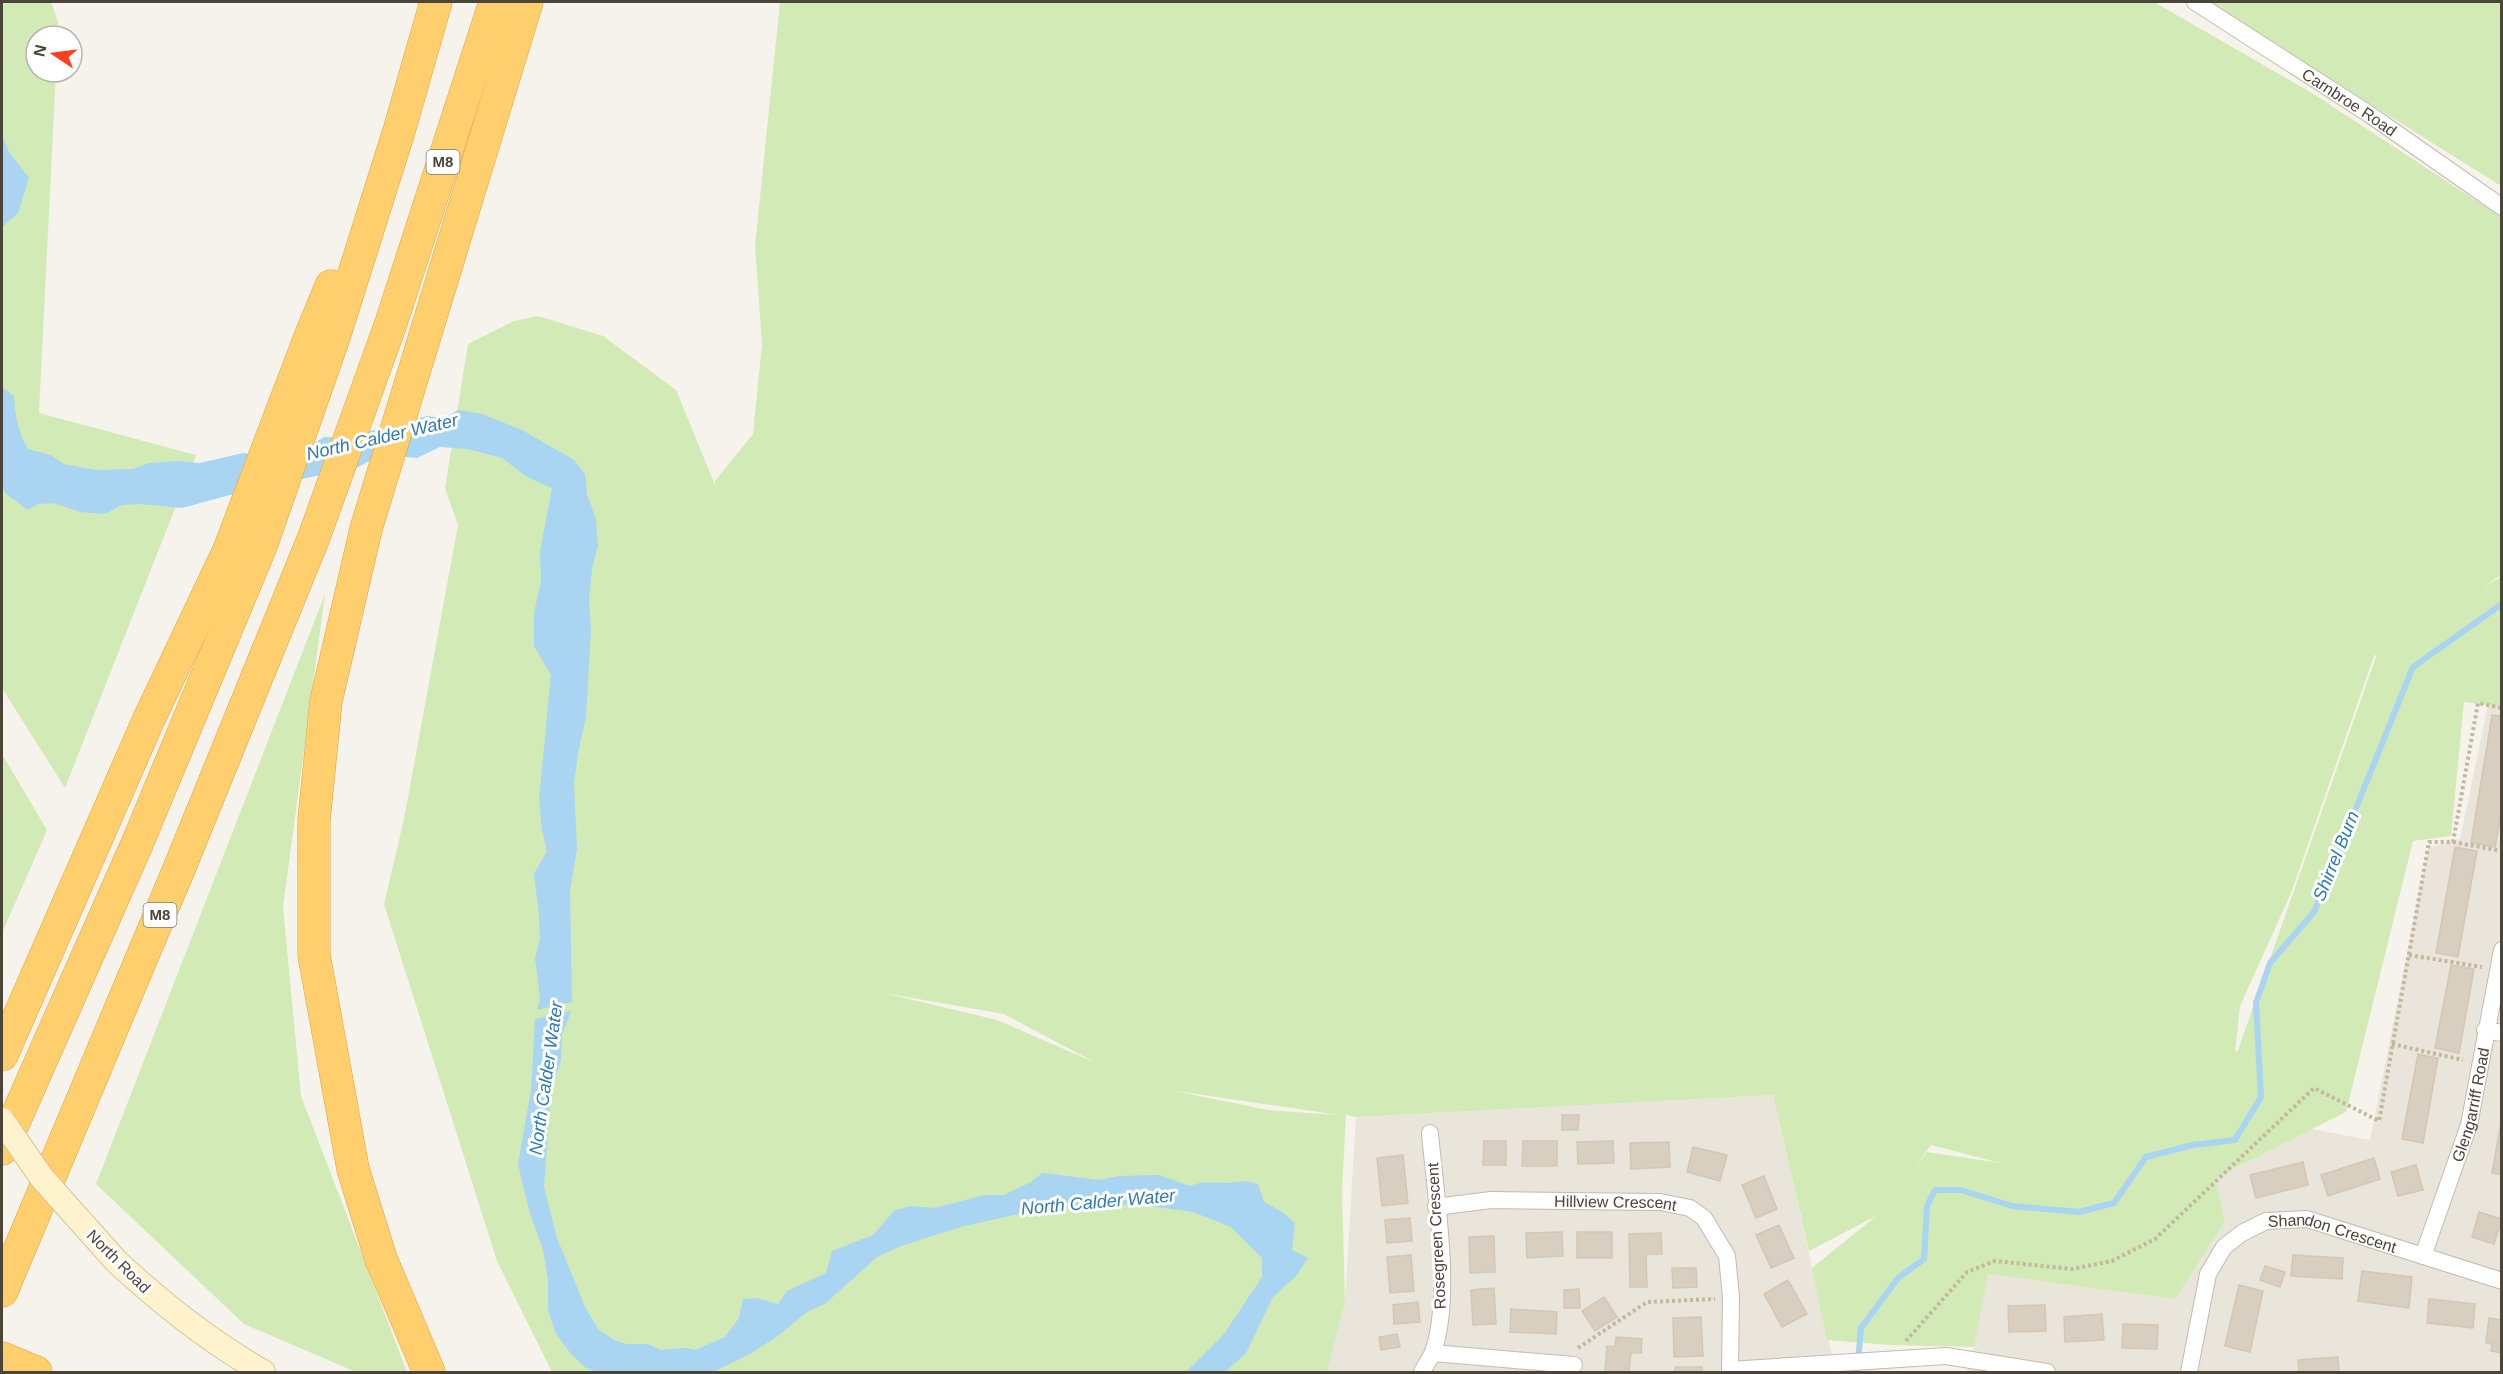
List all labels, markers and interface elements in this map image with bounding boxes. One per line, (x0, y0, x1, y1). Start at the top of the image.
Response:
north arrow (24, 24, 84, 84)
text: N (30, 43, 49, 58)
street label: Carnbroe Road (2299, 65, 2400, 140)
road number: M8 (426, 150, 460, 174)
water label: North Calder Water (304, 410, 461, 464)
water label: Shirrel Burn (2309, 808, 2363, 904)
road number: M8 (144, 903, 176, 927)
water label: North Calder Water (525, 999, 567, 1156)
street label: Glengarriff Road (2449, 1046, 2492, 1164)
street label: Rosegreen Crescent (1424, 1162, 1449, 1310)
water label: North Calder Water (1020, 1185, 1177, 1219)
street label: Hillview Crescent (1554, 1193, 1679, 1214)
street label: Shandon Crescent (2267, 1211, 2399, 1256)
street label: North Road (84, 1226, 154, 1296)

